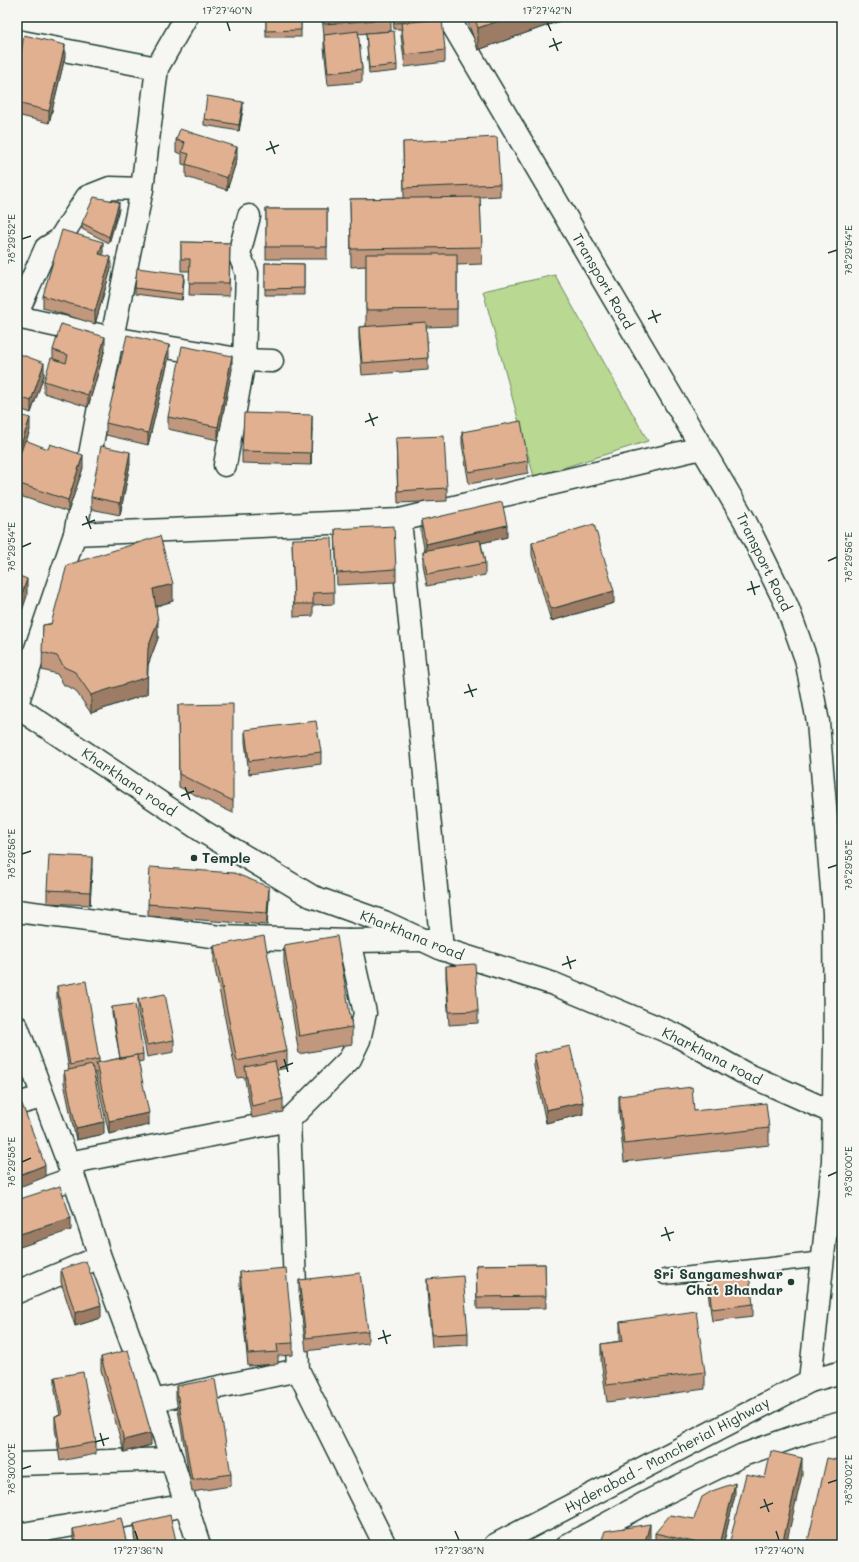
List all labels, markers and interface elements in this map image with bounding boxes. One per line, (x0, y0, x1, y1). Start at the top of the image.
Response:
text: 17°27'40"N (202, 3, 252, 17)
text: 17°27'42"N (522, 3, 572, 17)
text: 78°29'52"E (4, 214, 18, 264)
text: 78°29'54"E (841, 225, 855, 275)
street label: Transport Road (568, 229, 639, 332)
street label: Transport Road (732, 509, 797, 614)
text: 78°29'54"E (4, 522, 18, 572)
text: 78°29'56"E (841, 532, 855, 582)
street label: Kharkhana road (78, 743, 180, 820)
text: 78°29'56"E (4, 829, 18, 879)
text: 78°29'58"E (841, 840, 855, 890)
place label: Temple (202, 848, 251, 867)
marker: Temple (189, 853, 199, 863)
street label: Kharkhana road (358, 905, 467, 964)
street label: Kharkhana road (659, 1022, 766, 1089)
text: 78°29'58"E (4, 1137, 18, 1187)
text: 78°30'00"E (841, 1146, 855, 1198)
place label: Sri Sangameshwar Chat Bhandar (654, 1264, 783, 1299)
marker: Sri Sangameshwar Chat Bhandar (786, 1277, 796, 1287)
street label: Hyderabad - Mancherial Highway (561, 1392, 773, 1517)
text: 78°30'00"E (4, 1443, 18, 1495)
text: 78°30'02"E (841, 1454, 855, 1505)
text: 17°27'36"N (113, 1543, 163, 1557)
text: 17°27'38"N (434, 1543, 484, 1557)
text: 17°27'40"N (754, 1543, 804, 1557)

